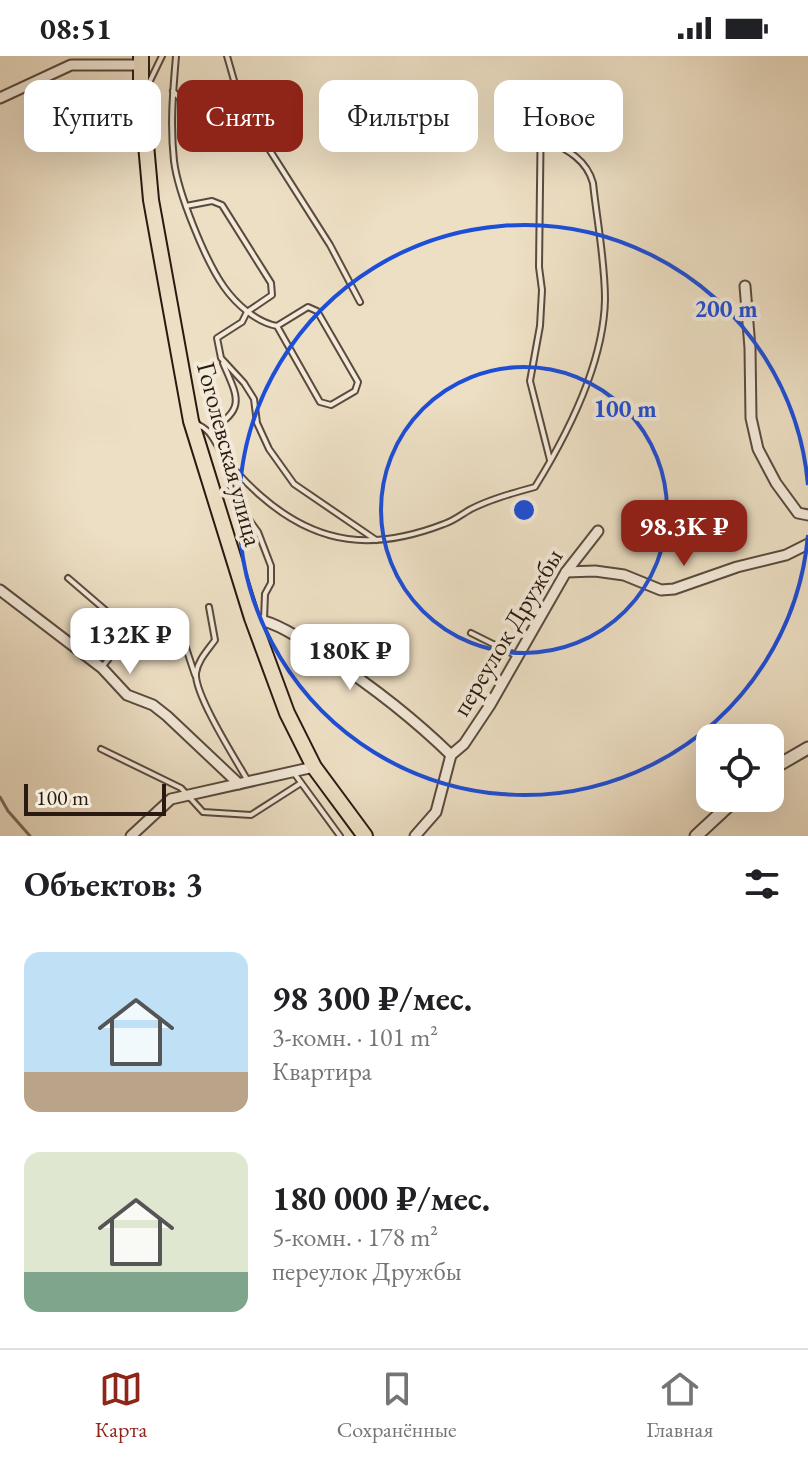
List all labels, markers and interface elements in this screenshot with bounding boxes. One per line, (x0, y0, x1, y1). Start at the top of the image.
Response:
text: 08:51 (40, 9, 112, 48)
chip: Купить (24, 80, 161, 152)
chip: Снять (177, 80, 303, 152)
chip: Фильтры (319, 80, 478, 152)
chip: Новое (494, 80, 623, 152)
text: 200 m (694, 293, 758, 324)
street label: Гоголевская улица (189, 358, 271, 550)
text: 100 m (593, 393, 657, 424)
centre of rings (510, 496, 538, 524)
pin: 98.3K ₽ (610, 500, 758, 568)
text: 98.3K ₽ (639, 509, 729, 543)
street label: переулок Дружбы (444, 542, 570, 722)
pin: 132K ₽ (65, 608, 195, 676)
text: 132K ₽ (88, 617, 172, 651)
pin: 180K ₽ (285, 624, 415, 692)
text: 180K ₽ (308, 633, 392, 667)
map controls (696, 724, 784, 812)
button: locate (696, 724, 784, 812)
scale bar (24, 780, 166, 816)
text: 100 m (36, 783, 89, 812)
text: Объектов: 3 (24, 862, 203, 906)
icon: filters (740, 862, 784, 906)
text: 98 300 ₽/мес. (272, 976, 472, 1020)
icon: home (88, 984, 184, 1080)
text: 3-комн. · 101 m² (272, 1020, 438, 1054)
text: Квартира (272, 1054, 372, 1088)
text: 180 000 ₽/мес. (272, 1176, 490, 1220)
icon: home (88, 1184, 184, 1280)
text: 5-комн. · 178 m² (272, 1220, 438, 1254)
text: переулок Дружбы (272, 1254, 462, 1288)
tab: Карта (95, 1367, 147, 1444)
tab: Сохранённые (337, 1367, 457, 1444)
tab: Главная (646, 1367, 713, 1444)

